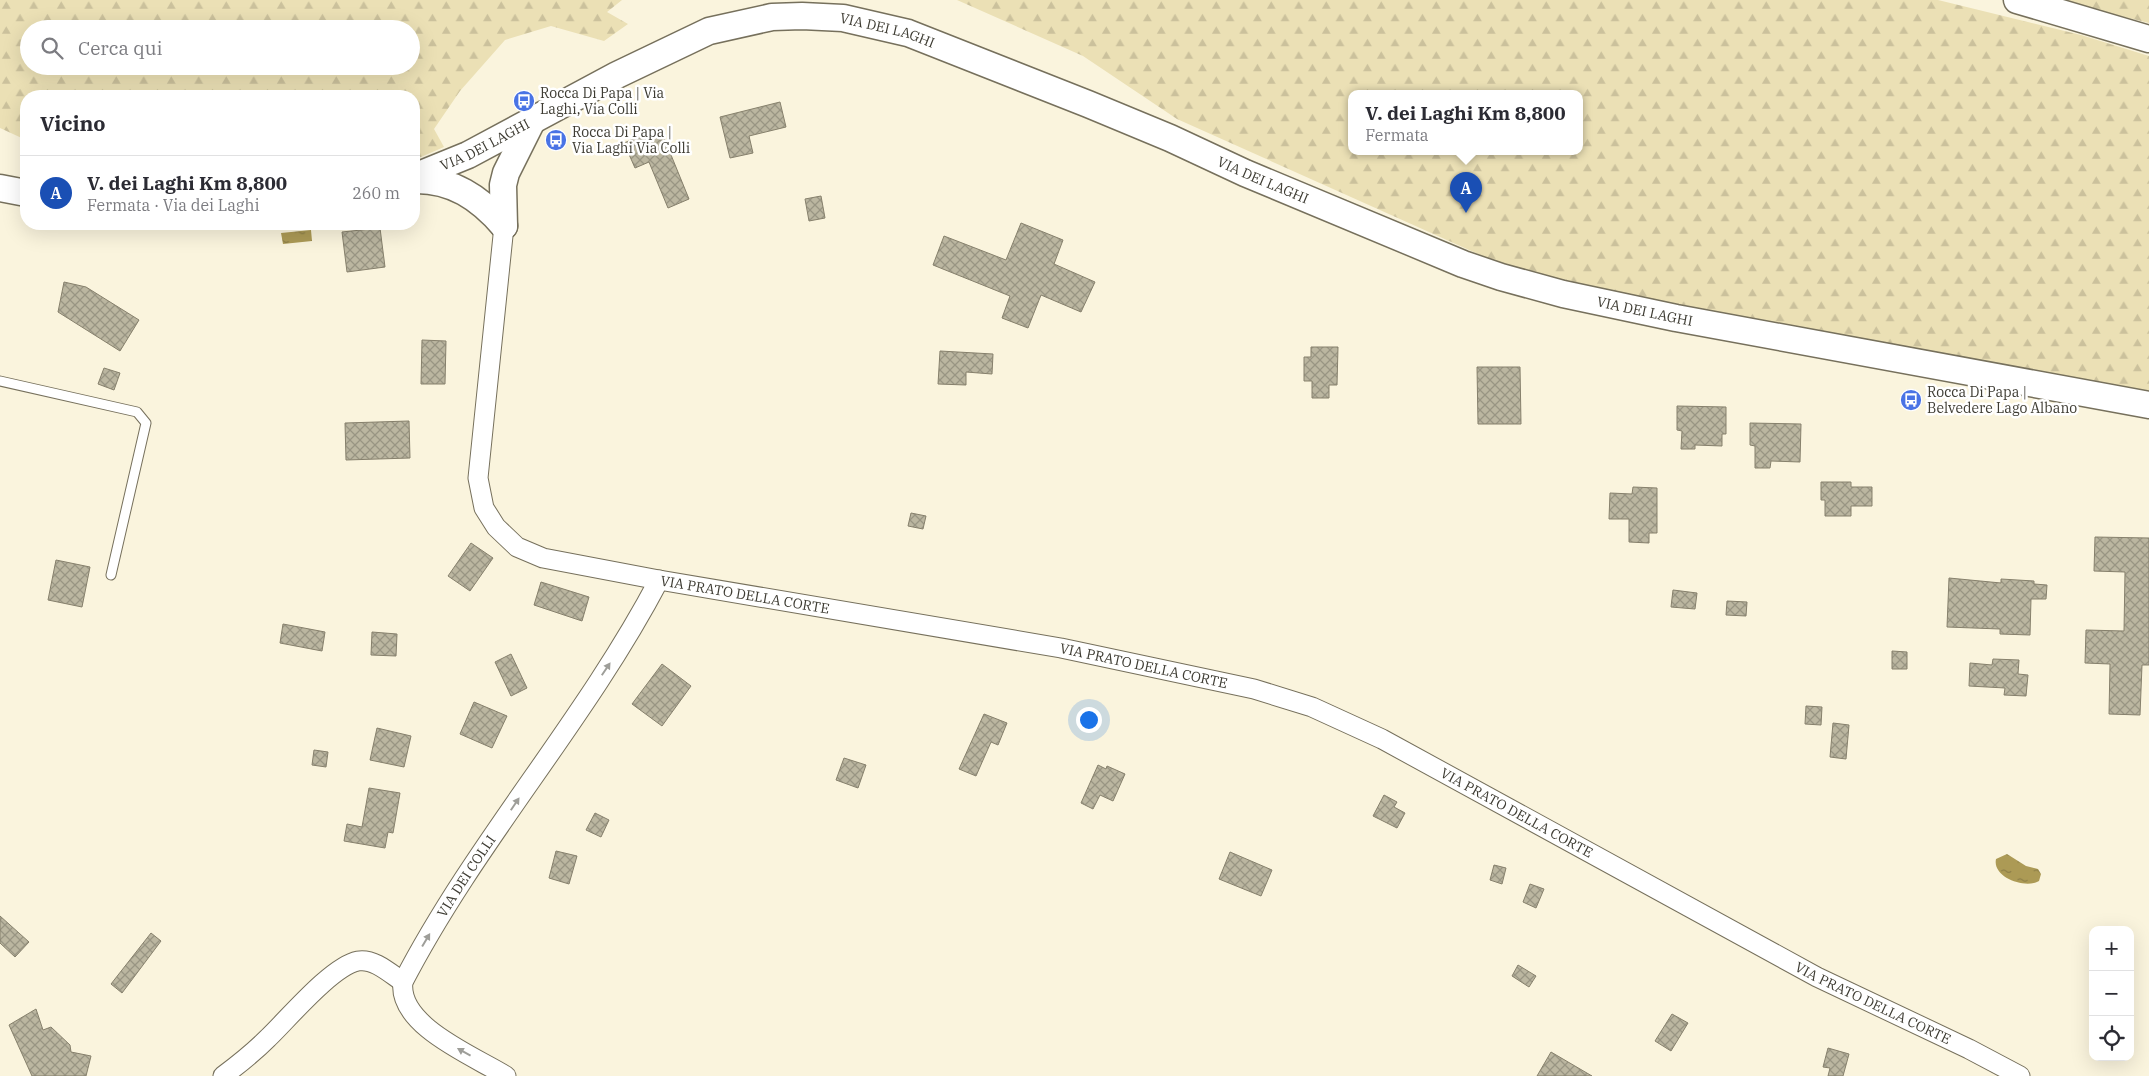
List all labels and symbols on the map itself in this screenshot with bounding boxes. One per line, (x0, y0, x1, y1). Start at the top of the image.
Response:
street label: VIA DEI LAGHI (838, 9, 938, 52)
place label: Rocca Di Papa | Via Laghi, Via Colli (540, 84, 665, 118)
bus stop icon: Rocca Di Papa | Via Laghi, Via Colli (512, 89, 536, 113)
street label: VIA DEI LAGHI (438, 115, 533, 174)
place label: Rocca Di Papa | Via Laghi Via Colli (572, 123, 690, 157)
bus stop icon: Rocca Di Papa | Via Laghi Via Colli (544, 128, 568, 152)
street label: VIA DEI LAGHI (1214, 152, 1311, 208)
pin: A (1450, 172, 1482, 213)
street label: VIA DEI LAGHI (1595, 292, 1694, 330)
place label: Rocca Di Papa | Belvedere Lago Albano (1927, 383, 2077, 417)
bus stop icon: Rocca Di Papa | Belvedere Lago Albano (1899, 388, 1923, 412)
street label: VIA PRATO DELLA CORTE (659, 571, 831, 618)
street label: VIA PRATO DELLA CORTE (1058, 639, 1229, 692)
one-way arrow (602, 662, 611, 676)
your location (1076, 707, 1102, 733)
street label: VIA PRATO DELLA CORTE (1437, 764, 1596, 862)
one-way arrow (510, 797, 520, 810)
street label: VIA DEI COLLI (433, 831, 500, 920)
one-way arrow (422, 933, 431, 946)
street label: VIA PRATO DELLA CORTE (1792, 958, 1954, 1048)
one-way arrow (457, 1048, 471, 1056)

